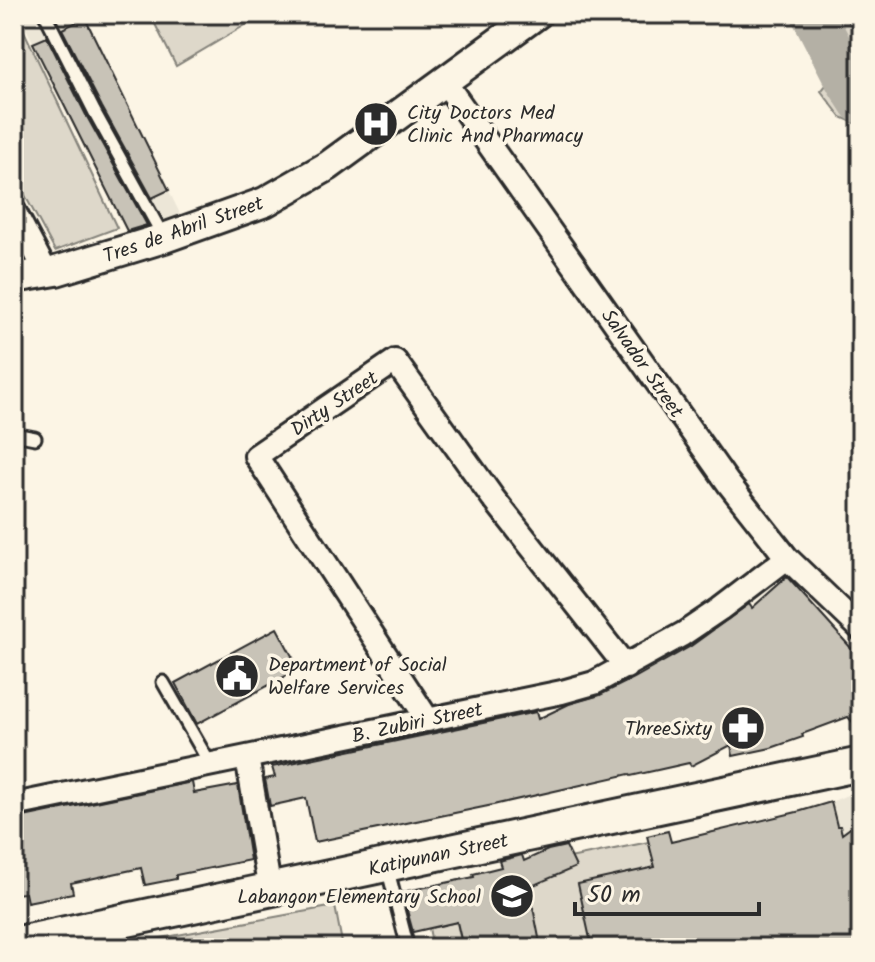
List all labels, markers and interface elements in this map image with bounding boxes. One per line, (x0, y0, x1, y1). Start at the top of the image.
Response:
place label: City Doctors Med Clinic And Pharmacy (407, 98, 584, 153)
hospital icon: City Doctors Med Clinic And Pharmacy (352, 100, 400, 148)
street label: Tres de Abril Street (99, 188, 268, 273)
street label: Salvador Street (592, 303, 691, 426)
street label: Dirty Street (285, 363, 386, 446)
place label: Department of Social Welfare Services (268, 650, 447, 705)
public building icon: Department of Social Welfare Services (213, 652, 261, 700)
street label: B. Zubiri Street (349, 694, 486, 753)
pharmacy icon: ThreeSixty (719, 704, 767, 752)
place label: ThreeSixty (625, 714, 713, 746)
street label: Katipunan Street (365, 825, 512, 886)
scale bar (575, 866, 759, 916)
school or university icon: Labangon Elementary School (488, 872, 536, 920)
text: 50 m (587, 876, 641, 915)
place label: Labangon Elementary School (237, 882, 481, 914)

